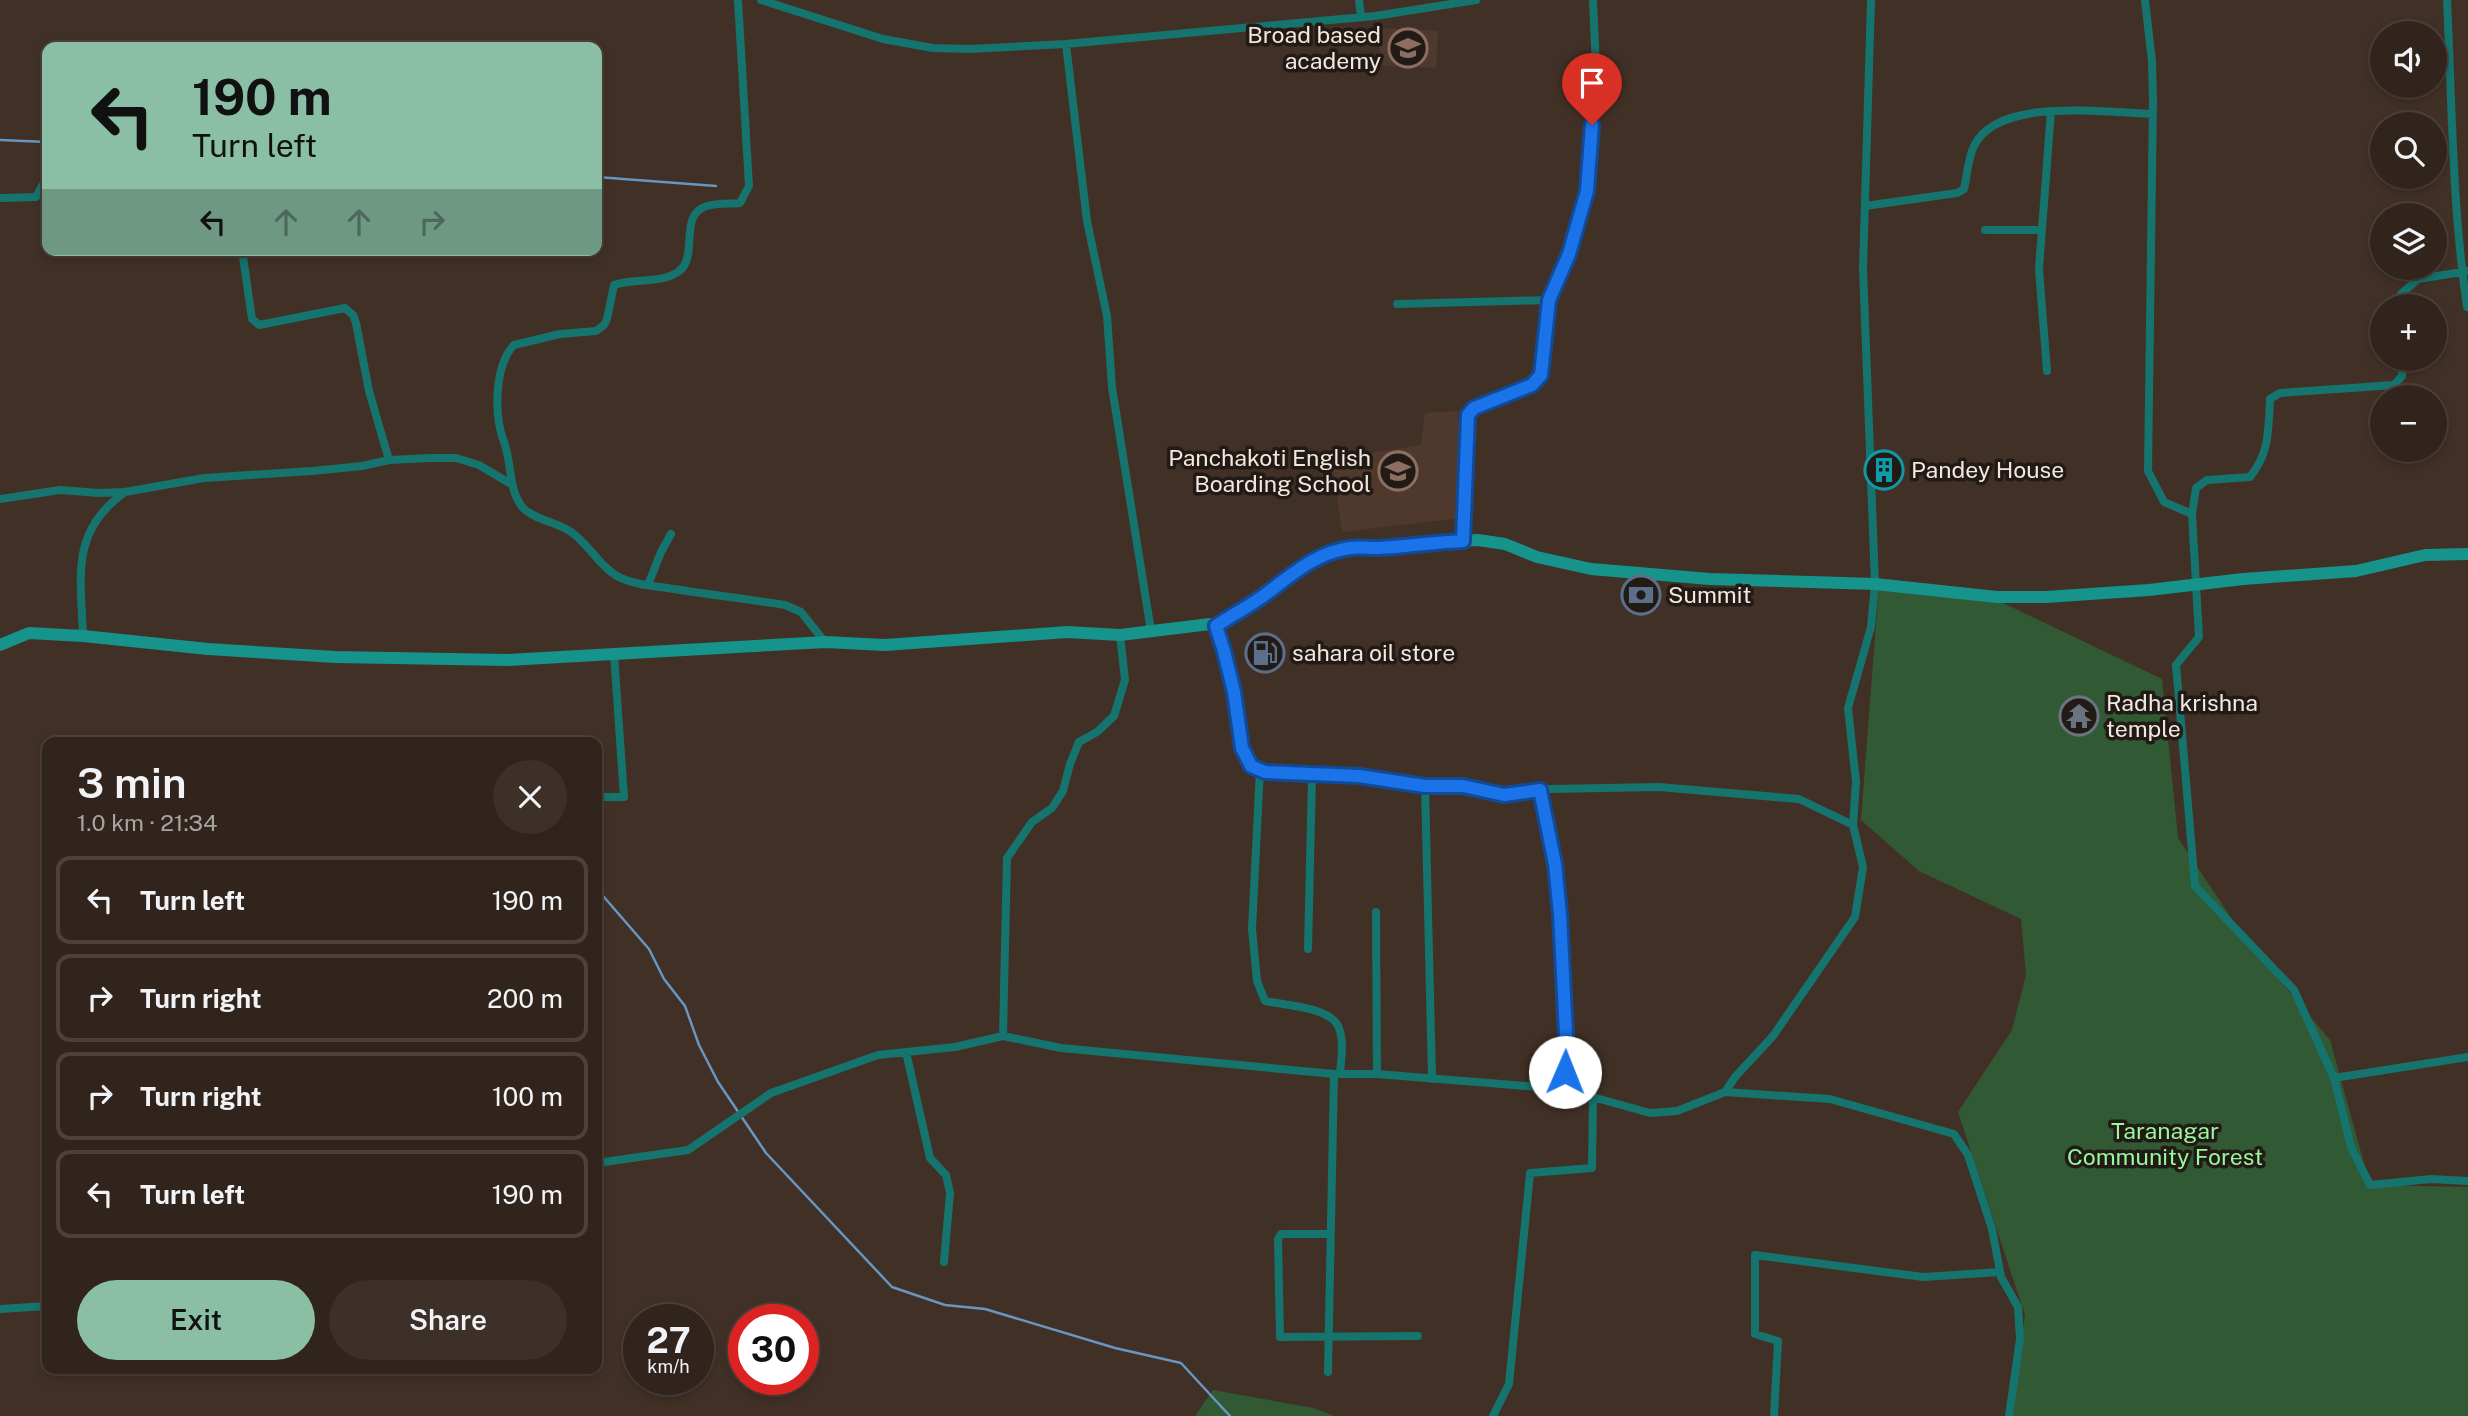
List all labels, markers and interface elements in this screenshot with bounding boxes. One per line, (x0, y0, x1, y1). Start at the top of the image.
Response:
place label: Broad based academy (1247, 21, 1381, 74)
map controls (2370, 21, 2447, 462)
button: sound (2370, 21, 2447, 98)
school or university icon: Broad based academy (1387, 27, 1429, 69)
pin (1562, 53, 1622, 125)
icon: arrive (1573, 64, 1611, 102)
text: 190 m (192, 68, 332, 126)
icon: left (77, 70, 168, 161)
button: search (2370, 112, 2447, 189)
text: Turn left (192, 127, 317, 164)
icon: left (194, 203, 232, 241)
icon: ahead (267, 203, 305, 241)
icon: ahead (340, 203, 378, 241)
icon: right (413, 203, 451, 241)
button: layers (2370, 203, 2447, 280)
button: + (2370, 294, 2447, 371)
button: − (2370, 385, 2447, 462)
place label: Panchakoti English Boarding School (1168, 444, 1371, 497)
building icon: Pandey House (1863, 449, 1905, 491)
school or university icon: Panchakoti English Boarding School (1377, 450, 1419, 492)
place label: Pandey House (1911, 456, 2064, 483)
bank icon: Summit (1620, 574, 1662, 616)
place label: Summit (1668, 581, 1751, 608)
fuel station icon: sahara oil store (1244, 632, 1286, 674)
place label: sahara oil store (1292, 639, 1455, 666)
place label: Radha krishna temple (2106, 689, 2258, 742)
temple icon: Radha krishna temple (2058, 695, 2100, 737)
text: 3 min (77, 758, 187, 807)
button: close (493, 760, 567, 834)
text: 1.0 km · 21:34 (77, 809, 217, 836)
icon: left (81, 881, 119, 919)
text: Turn left (140, 885, 245, 916)
text: 190 m (492, 885, 563, 916)
icon: right (81, 979, 119, 1017)
text: Turn right (140, 983, 262, 1014)
text: 200 m (487, 983, 563, 1014)
position arrow (1528, 1035, 1602, 1109)
icon: right (81, 1077, 119, 1115)
text: Turn right (140, 1081, 262, 1112)
text: 100 m (492, 1081, 563, 1112)
park label: Taranagar Community Forest (2067, 1117, 2263, 1170)
icon: left (81, 1175, 119, 1213)
text: Turn left (140, 1179, 245, 1210)
text: 190 m (492, 1179, 563, 1210)
button: Exit (77, 1280, 315, 1360)
button: Share (329, 1280, 567, 1360)
speed limit sign: 30 (728, 1304, 819, 1395)
text: 27 (646, 1320, 691, 1361)
text: km/h (647, 1356, 690, 1377)

